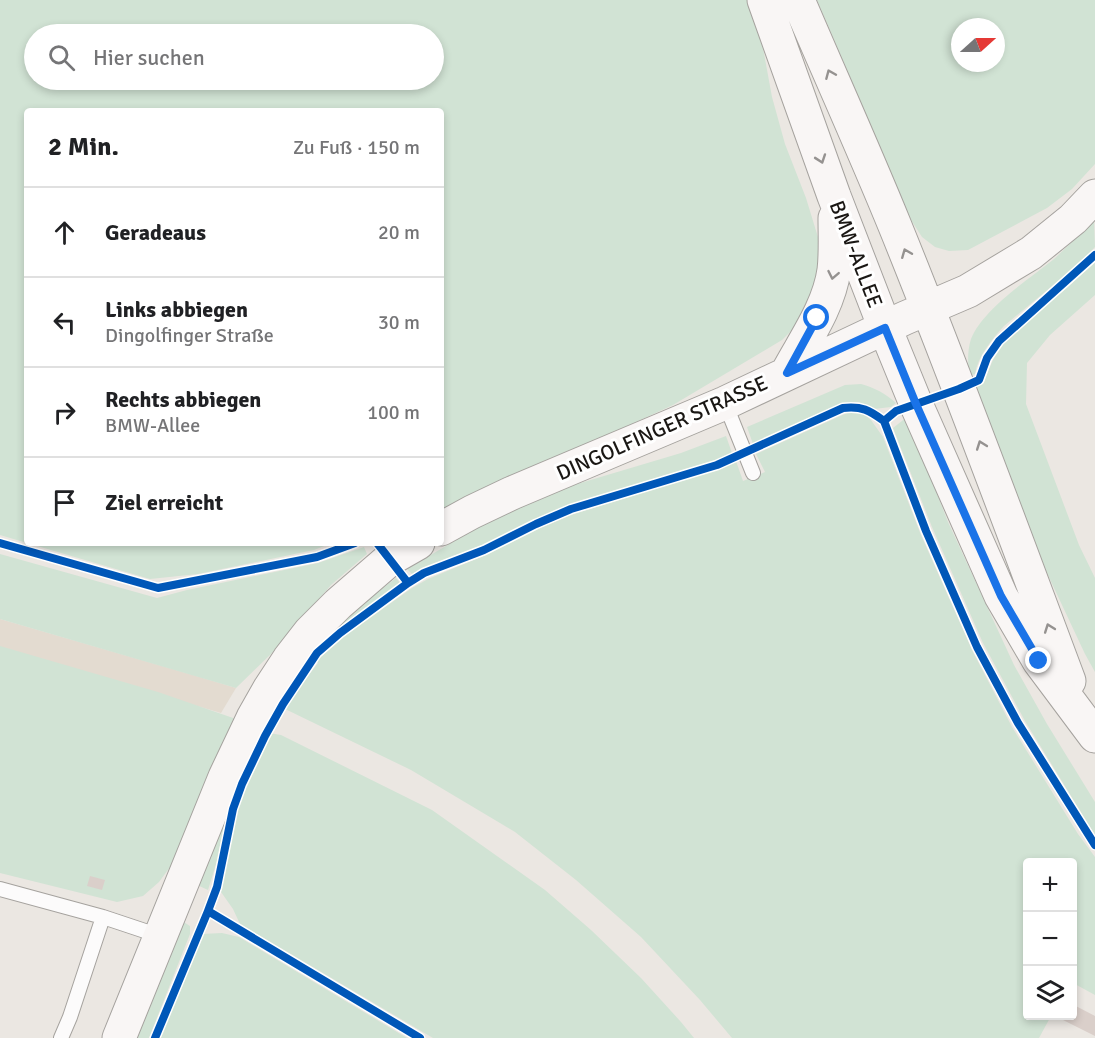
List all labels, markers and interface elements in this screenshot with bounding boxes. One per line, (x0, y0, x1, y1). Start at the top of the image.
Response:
north arrow (951, 18, 1005, 72)
search box (24, 24, 444, 90)
icon: search (45, 41, 78, 74)
text: Hier suchen (93, 44, 205, 71)
one-way arrow (825, 69, 837, 80)
text: 2 Min. (48, 131, 119, 163)
text: Zu Fuß · 150 m (293, 135, 420, 160)
one-way arrow (813, 153, 826, 164)
street label: BMW-ALLEE (824, 197, 888, 311)
icon: ahead (48, 216, 81, 249)
text: Geradeaus (105, 219, 206, 246)
text: 20 m (378, 220, 420, 245)
one-way arrow (901, 248, 913, 259)
one-way arrow (827, 269, 840, 279)
text: Links abbiegen (105, 296, 248, 323)
route start (803, 304, 829, 330)
icon: left (48, 306, 81, 339)
text: 30 m (378, 310, 420, 335)
text: Dingolfinger Straße (105, 323, 274, 348)
street label: DINGOLFINGER STRASSE (552, 370, 772, 486)
text: Rechts abbiegen (105, 386, 261, 413)
icon: right (48, 396, 81, 429)
text: 100 m (367, 400, 420, 425)
text: BMW-Allee (105, 413, 200, 438)
one-way arrow (976, 441, 988, 452)
icon: arrive (48, 486, 81, 519)
text: Ziel erreicht (105, 489, 223, 516)
one-way arrow (1044, 623, 1056, 634)
route end (1025, 647, 1051, 673)
map controls (1023, 858, 1077, 1020)
button: + (1023, 858, 1077, 912)
button: − (1023, 912, 1077, 966)
button: layers (1023, 966, 1077, 1020)

